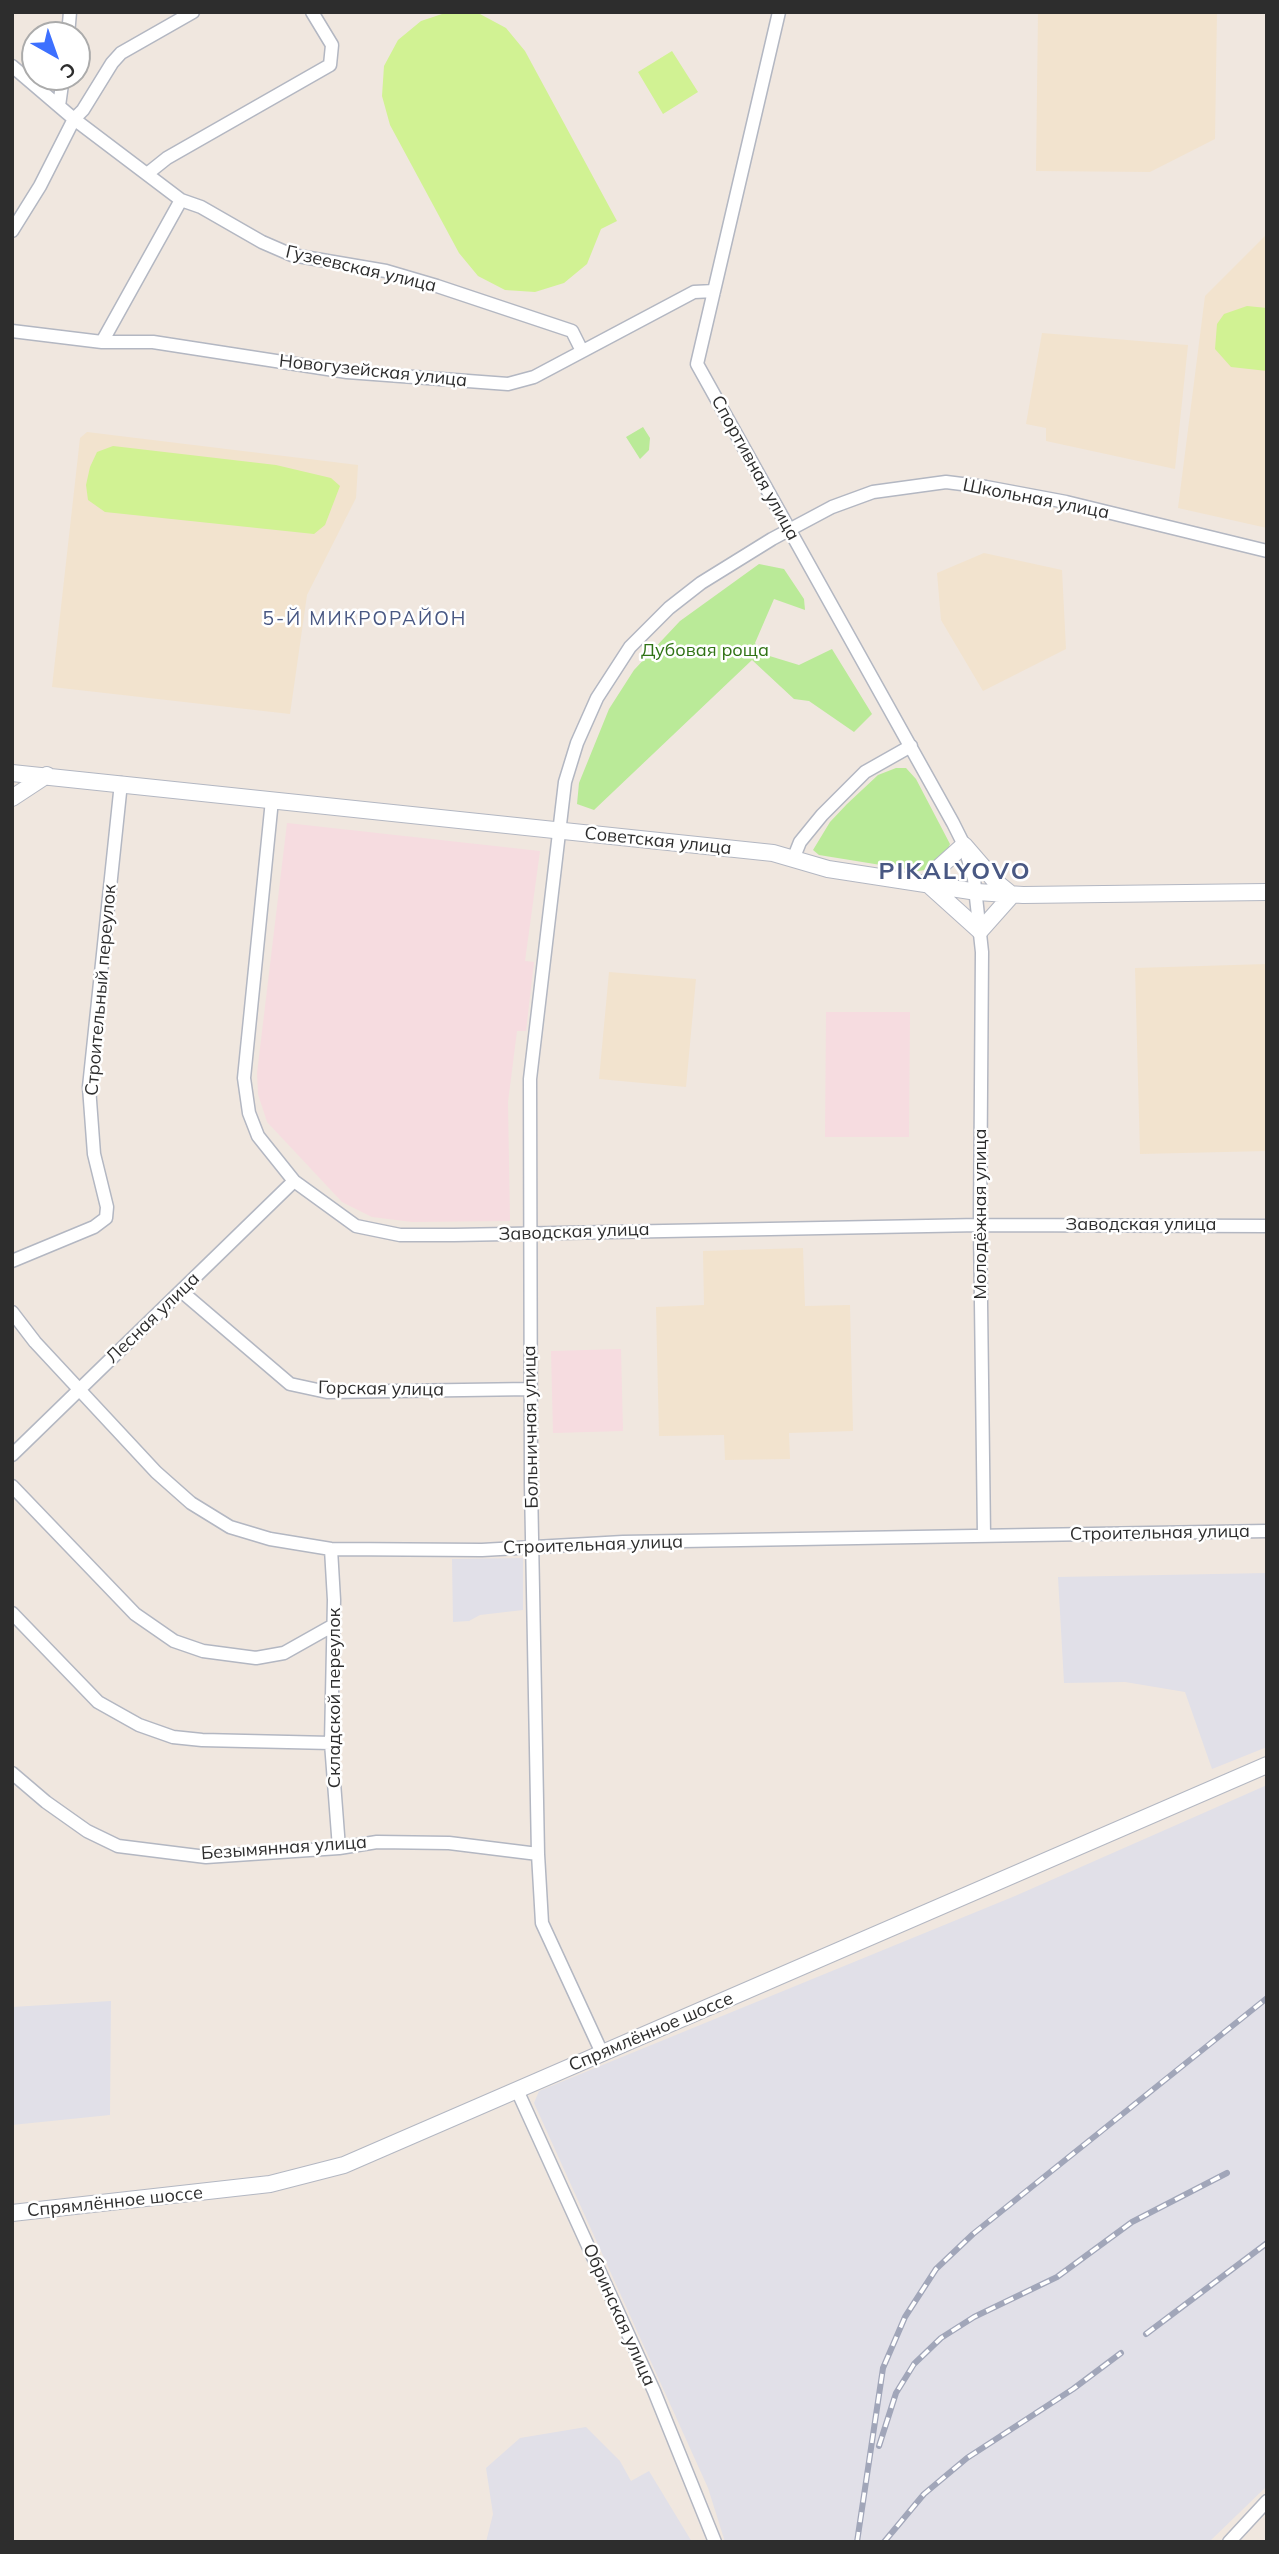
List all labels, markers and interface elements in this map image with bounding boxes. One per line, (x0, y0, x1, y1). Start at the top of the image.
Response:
north arrow (21, 21, 91, 91)
text: С (56, 57, 81, 84)
street label: Гузеевская улица (284, 241, 438, 297)
street label: Новогузейская улица (278, 350, 468, 392)
street label: Спортивная улица (706, 392, 804, 544)
street label: Школьная улица (961, 474, 1111, 524)
district label: 5-Й МИКРОРАЙОН (264, 608, 466, 630)
park label: Дубовая роща (641, 640, 769, 662)
street label: Советская улица (584, 823, 732, 859)
district label: PIKALYOVO (880, 858, 1030, 886)
street label: Строительный переулок (81, 883, 121, 1097)
street label: Молодёжная улица (970, 1129, 992, 1299)
street label: Заводская улица (1066, 1214, 1216, 1236)
street label: Заводская улица (498, 1219, 650, 1245)
street label: Лесная улица (102, 1268, 204, 1368)
street label: Больничная улица (519, 1345, 543, 1509)
street label: Горская улица (318, 1377, 444, 1401)
street label: Строительная улица (1070, 1521, 1250, 1545)
street label: Строительная улица (503, 1531, 683, 1559)
street label: Складской переулок (324, 1608, 346, 1788)
street label: Безымянная улица (200, 1831, 368, 1865)
street label: Спрямлённое шоссе (566, 1988, 736, 2076)
street label: Спрямлённое шоссе (26, 2182, 204, 2222)
street label: Обринская улица (578, 2240, 660, 2390)

